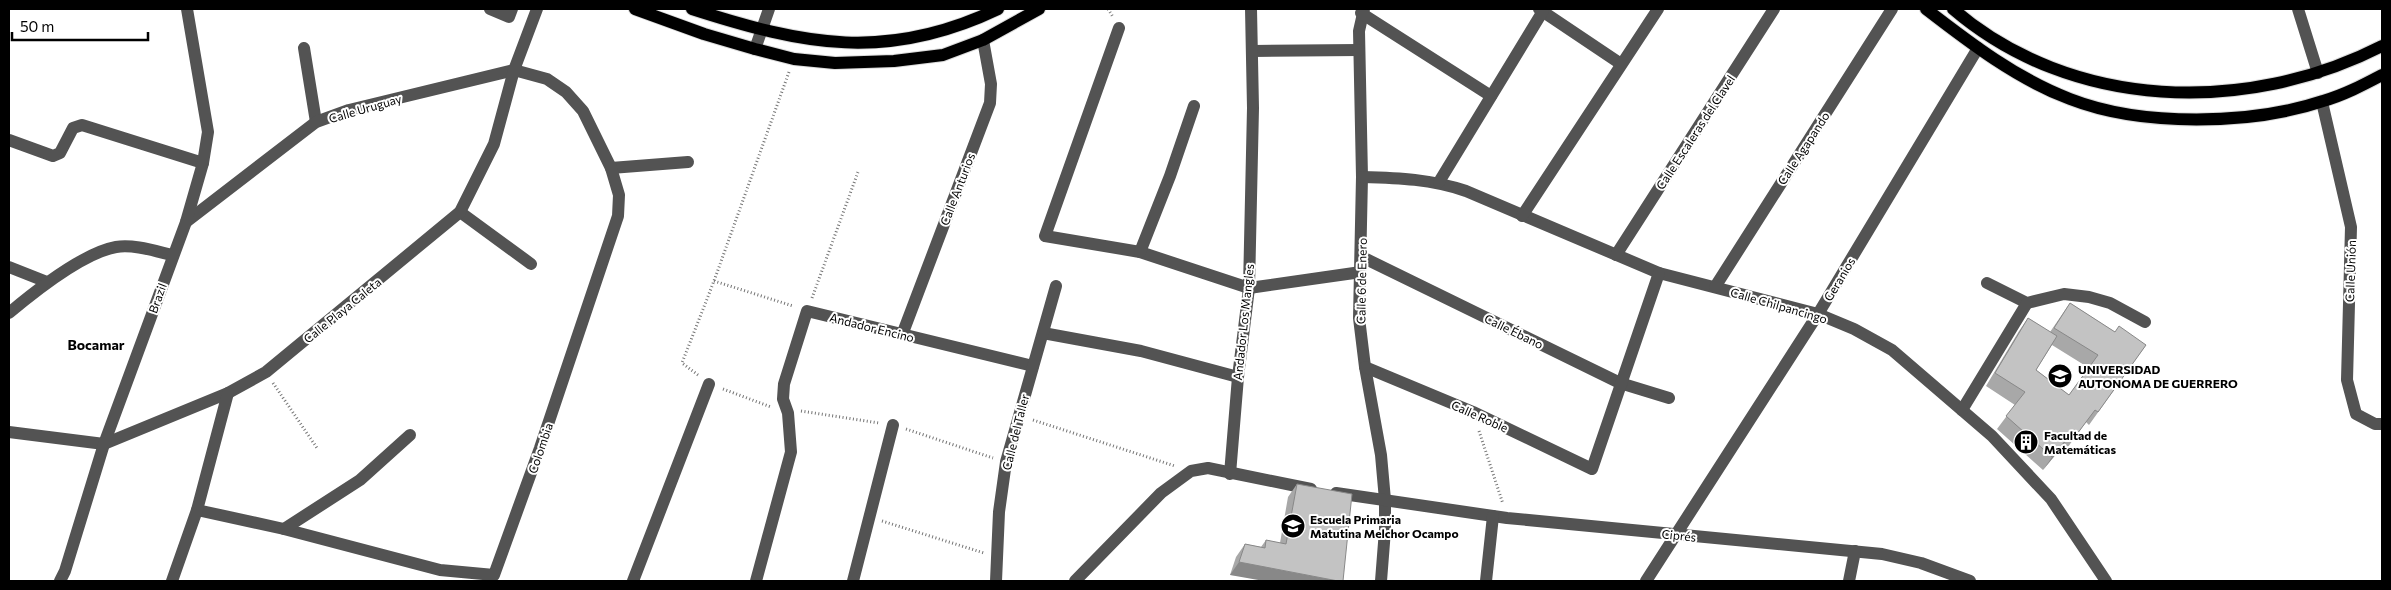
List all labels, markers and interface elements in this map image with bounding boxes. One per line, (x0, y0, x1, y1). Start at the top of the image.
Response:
scale bar (12, 10, 149, 42)
text: 50 m (20, 17, 54, 35)
street label: Calle Escaleras del Clavel (1653, 72, 1737, 192)
street label: Calle Uruguay (327, 91, 403, 125)
street label: Calle Agapando (1774, 109, 1832, 187)
street label: Calle Anturios (937, 151, 977, 227)
street label: Calle 6 de Enero (1353, 238, 1369, 324)
street label: Calle Unión (2342, 240, 2358, 302)
street label: Geranios (1820, 255, 1858, 303)
street label: Andador Los Mangles (1230, 263, 1256, 381)
street label: Calle Playa Caleta (300, 274, 384, 346)
street label: Brazil (145, 281, 169, 315)
street label: Calle Chilpancingo (1729, 284, 1829, 326)
street label: Andador Encino (828, 310, 916, 344)
street label: Calle Ébano (1482, 311, 1546, 351)
district label: Bocamar (67, 336, 125, 353)
place label: UNIVERSIDAD AUTONOMA DE GUERRERO (2078, 362, 2238, 390)
school or university icon: UNIVERSIDAD AUTONOMA DE GUERRERO (2047, 363, 2073, 389)
street label: Calle del Taller (999, 392, 1031, 472)
street label: Calle Roble (1450, 397, 1510, 435)
street label: Colombia (525, 421, 555, 475)
place label: Facultad de Matemáticas (2044, 428, 2116, 456)
building icon: Facultad de Matemáticas (2013, 429, 2039, 455)
place label: Escuela Primaria Matutina Melchor Ocampo (1310, 512, 1459, 540)
school or university icon: Escuela Primaria Matutina Melchor Ocampo (1280, 513, 1306, 539)
street label: Ciprés (1661, 526, 1697, 544)

